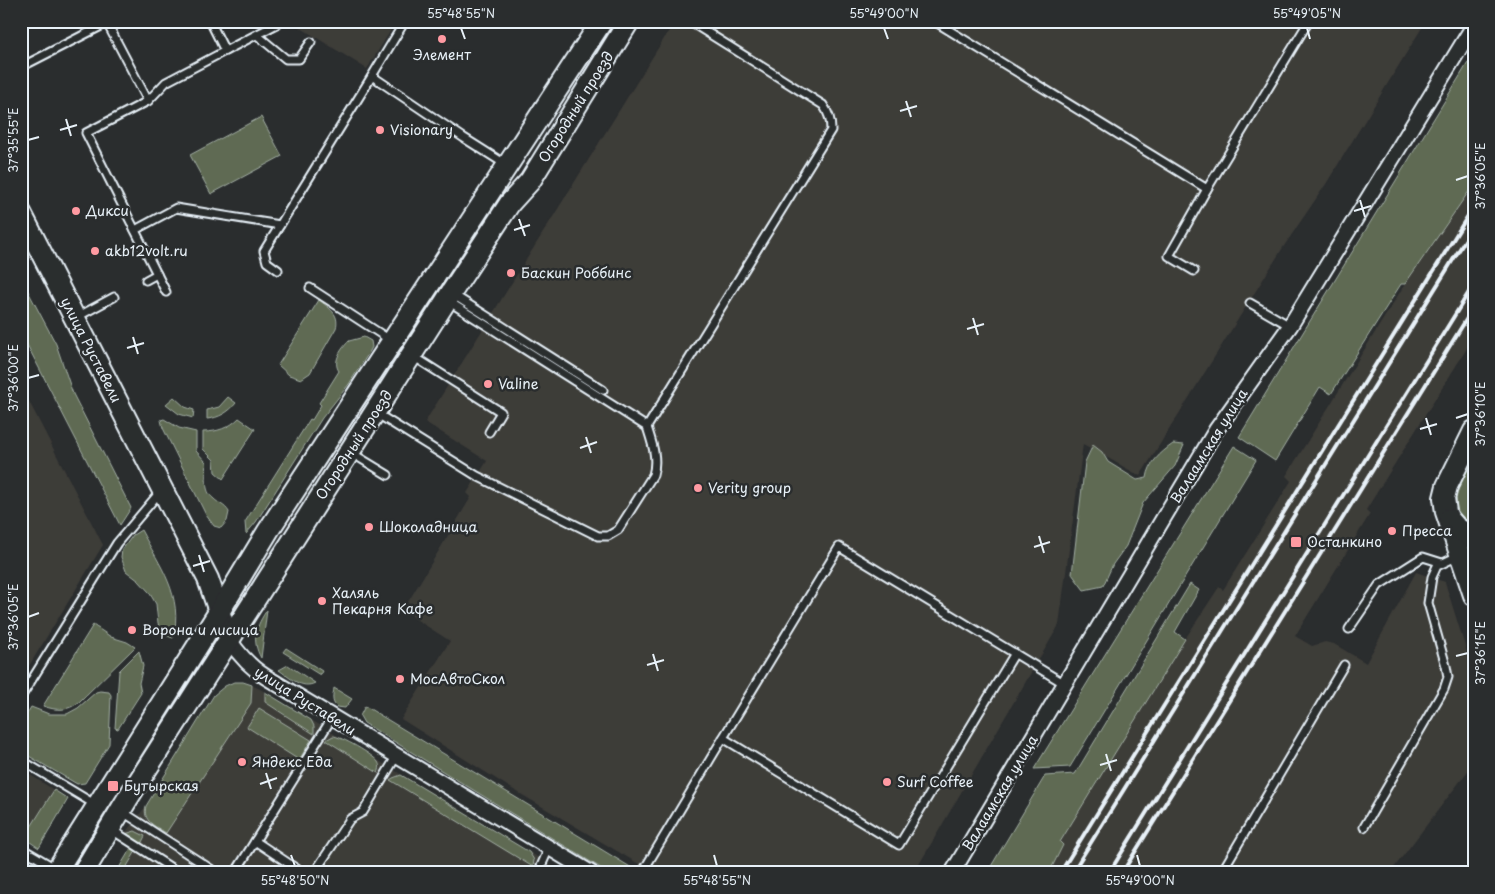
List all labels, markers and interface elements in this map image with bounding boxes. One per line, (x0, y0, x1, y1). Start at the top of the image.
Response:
text: 55°48'55"N (427, 4, 495, 22)
text: 55°49'00"N (849, 4, 919, 22)
text: 55°49'05"N (1273, 4, 1341, 22)
marker: Элемент (436, 33, 448, 45)
place label: Элемент (413, 44, 471, 65)
street label: Огородный проезд (533, 47, 618, 166)
text: 37°35'55"E (4, 107, 22, 173)
place label: Visionary (390, 119, 453, 140)
marker: Visionary (374, 124, 386, 136)
text: 37°36'05"E (1471, 142, 1489, 210)
place label: Дикси (85, 200, 129, 221)
marker: Дикси (70, 205, 82, 217)
place label: akb12volt.ru (105, 240, 188, 261)
marker: akb12volt.ru (89, 245, 101, 257)
place label: Баскин Роббинс (521, 262, 632, 283)
marker: Баскин Роббинс (505, 267, 517, 279)
street label: улица Руставели (56, 293, 127, 406)
text: 37°36'00"E (4, 344, 22, 412)
place label: Valine (498, 373, 539, 394)
marker: Valine (482, 378, 494, 390)
text: 37°36'10"E (1471, 382, 1489, 446)
street label: Валаамская улица (1165, 384, 1253, 507)
street label: Огородный проезд (310, 386, 397, 504)
place label: Verity group (708, 477, 791, 498)
marker: Verity group (692, 482, 704, 494)
place label: Шоколадница (379, 516, 477, 537)
place label: Пресса (1402, 520, 1452, 541)
marker: Шоколадница (363, 521, 375, 533)
marker: Пресса (1386, 525, 1398, 537)
place label: Останкино (1307, 531, 1382, 552)
marker: Останкино (1289, 535, 1303, 549)
place label: Халяль Пекарня Кафе (332, 582, 433, 619)
text: 37°36'05"E (4, 583, 22, 651)
marker: Халяль Пекарня Кафе (316, 595, 328, 607)
place label: Ворона и лисица (142, 619, 259, 640)
text: 37°36'15"E (1471, 621, 1489, 685)
marker: Ворона и лисица (126, 624, 138, 636)
street label: улица Руставели (251, 661, 360, 740)
place label: МосАвтоСкол (410, 668, 505, 689)
marker: МосАвтоСкол (394, 673, 406, 685)
street label: Валаамская улица (957, 731, 1043, 855)
place label: Яндекс Еда (252, 751, 332, 772)
marker: Яндекс Еда (236, 756, 248, 768)
place label: Surf Coffee (897, 771, 974, 792)
place label: Бутырская (124, 775, 199, 796)
marker: Surf Coffee (881, 776, 893, 788)
marker: Бутырская (106, 779, 120, 793)
text: 55°48'50"N (260, 871, 330, 889)
text: 55°48'55"N (683, 871, 751, 889)
text: 55°49'00"N (1105, 871, 1175, 889)

